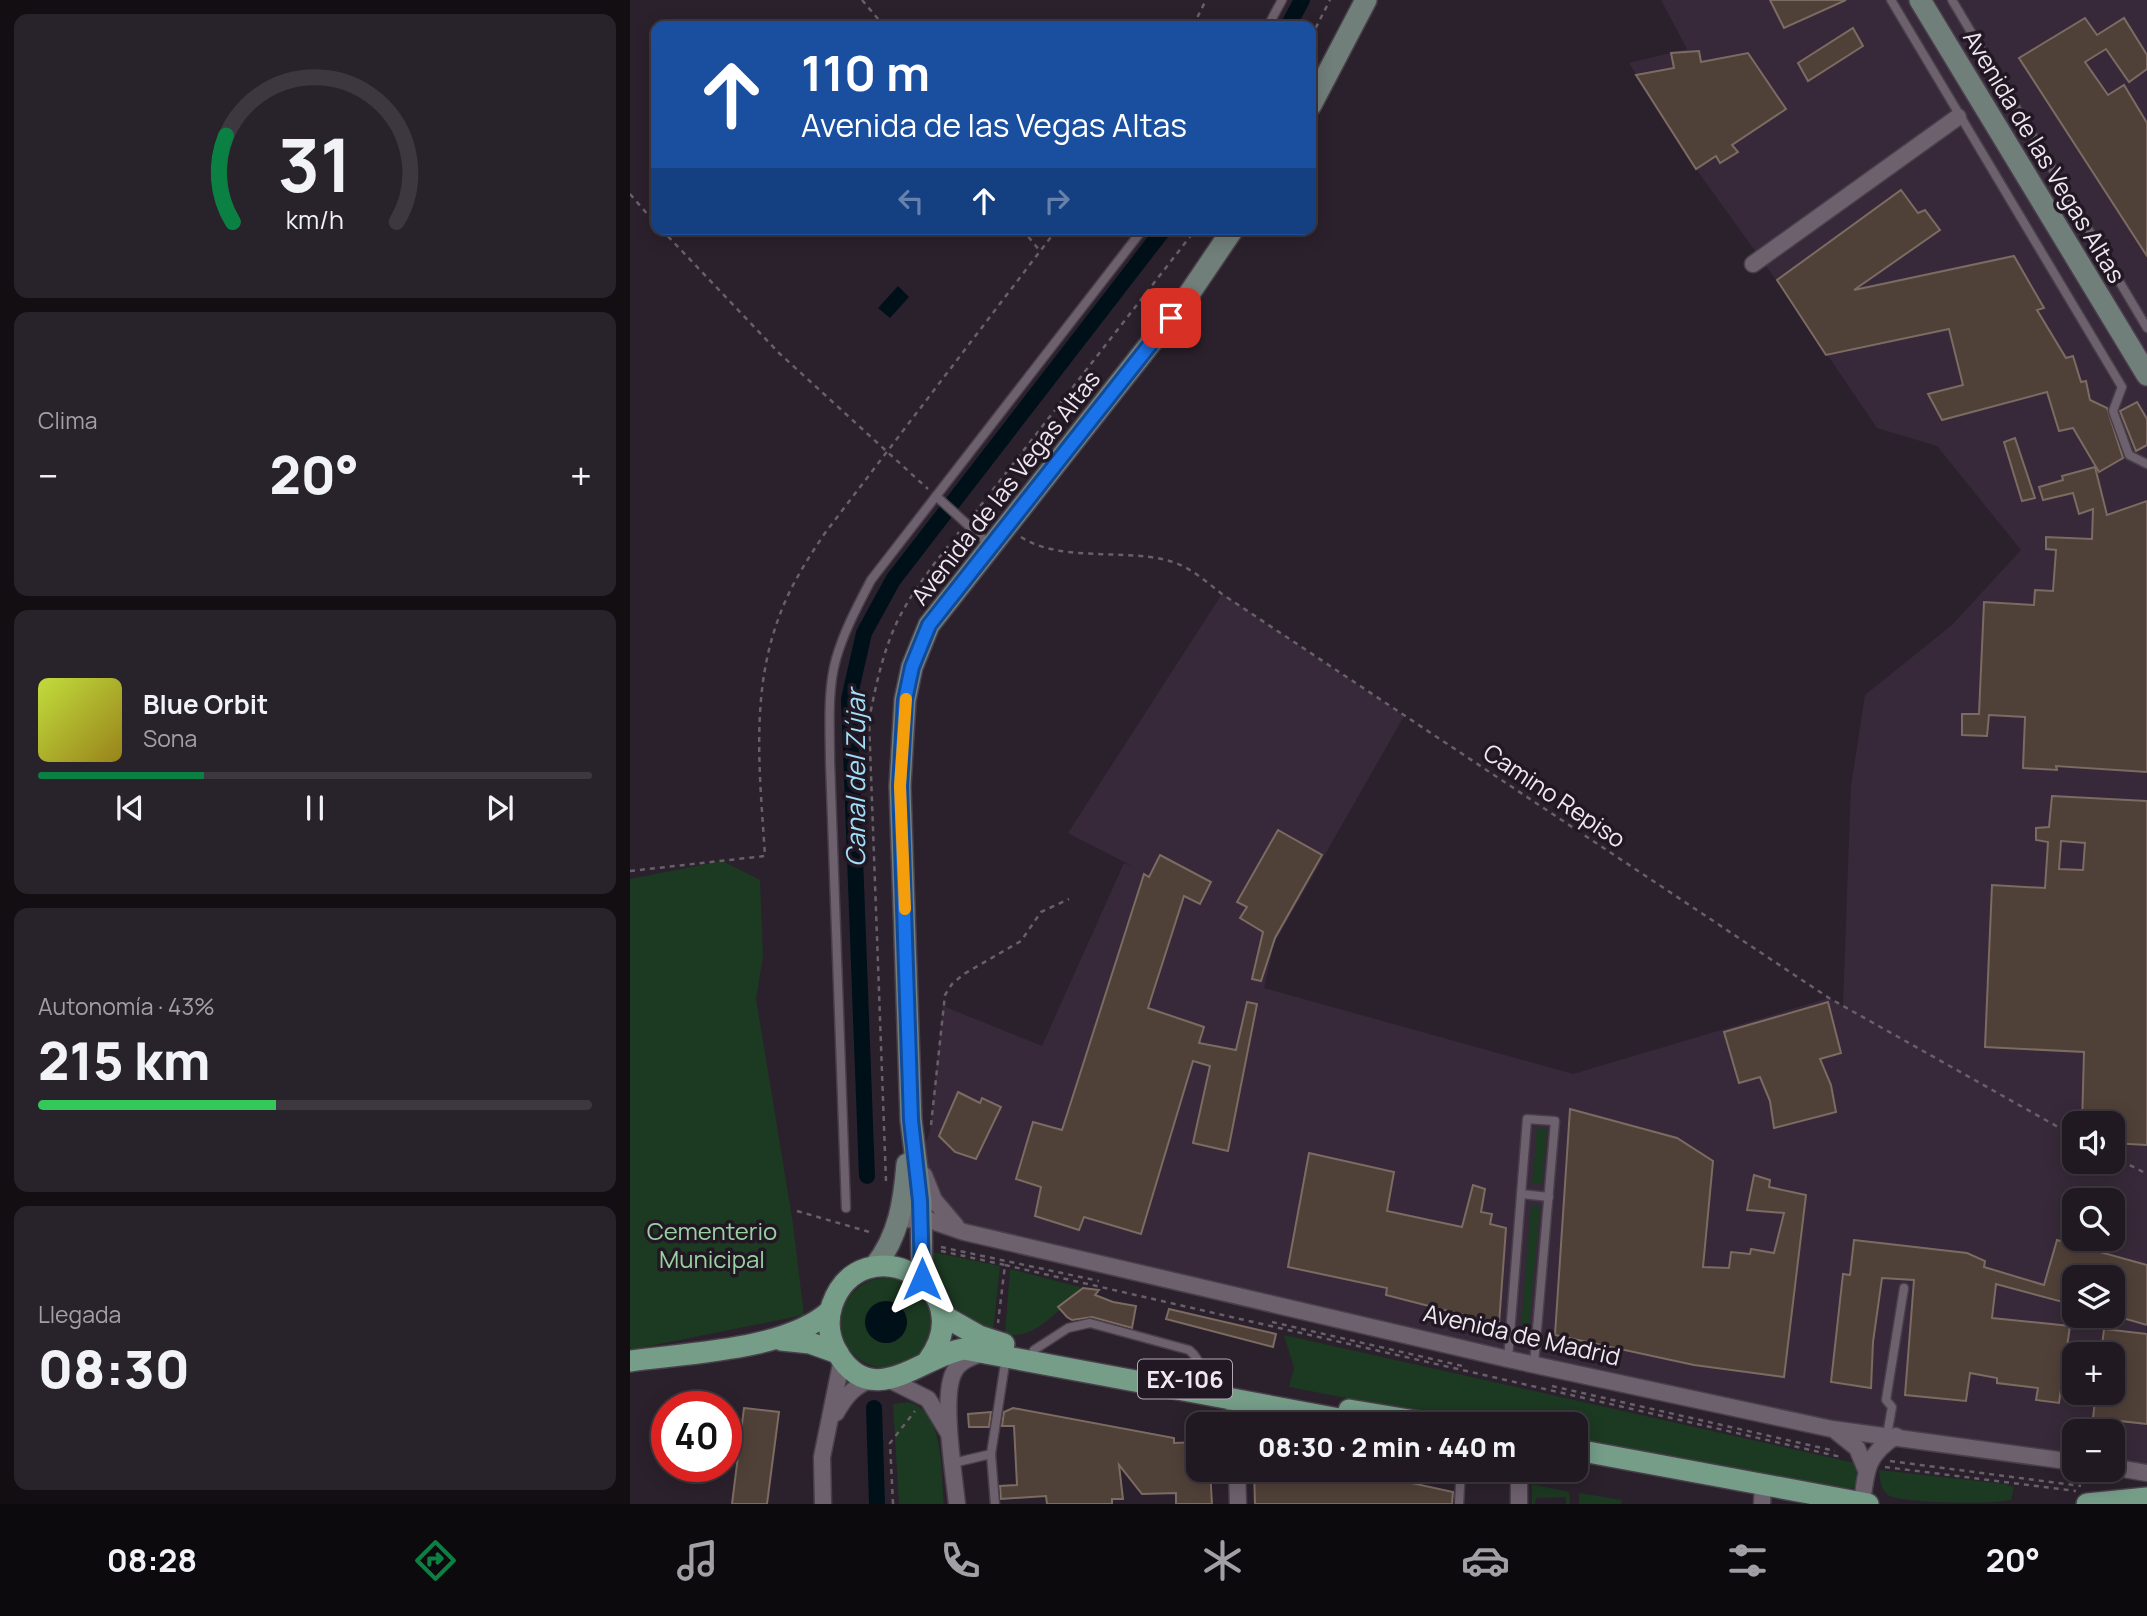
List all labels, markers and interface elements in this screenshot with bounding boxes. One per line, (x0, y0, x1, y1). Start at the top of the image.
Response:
street label: Avenida de las Vegas Altas (1956, 23, 2134, 289)
text: 110 m (801, 39, 930, 106)
icon: ahead (686, 49, 777, 140)
text: Avenida de las Vegas Altas (801, 103, 1187, 147)
text: 31 (278, 114, 352, 214)
icon: left (892, 182, 930, 220)
icon: ahead (965, 182, 1003, 220)
icon: right (1038, 182, 1076, 220)
text: km/h (286, 202, 344, 237)
pin (1141, 288, 1201, 348)
icon: arrive (1152, 299, 1190, 337)
street label: Avenida de las Vegas Altas (903, 363, 1107, 611)
text: Clima (38, 404, 97, 436)
text: 20° (269, 439, 359, 510)
text: − (38, 449, 59, 501)
text: + (570, 449, 592, 501)
water label: Canal del Zújar (837, 685, 873, 867)
text: Blue Orbit (143, 686, 268, 722)
text: Sona (143, 722, 197, 754)
street label: Camino Repiso (1477, 735, 1633, 855)
icon: previous (111, 789, 149, 827)
icon: pause (296, 789, 334, 827)
icon: next (481, 789, 519, 827)
text: Autonomía · 43% (38, 990, 215, 1022)
text: 215 km (38, 1025, 210, 1096)
map controls (2062, 1111, 2125, 1482)
button: sound (2062, 1111, 2125, 1174)
button: search (2062, 1188, 2125, 1251)
park label: Cementerio Municipal (647, 1214, 777, 1275)
position arrow (885, 1242, 959, 1316)
button: layers (2062, 1265, 2125, 1328)
street label: Avenida de Madrid (1420, 1295, 1624, 1373)
text: Llegada (38, 1298, 121, 1330)
text: 08:30 (38, 1333, 190, 1404)
button: + (2062, 1342, 2125, 1405)
road number: EX-106 (1138, 1360, 1232, 1398)
speed limit sign: 40 (651, 1391, 742, 1482)
button: − (2062, 1419, 2125, 1482)
text: 08:30 · 2 min · 440 m (1258, 1429, 1516, 1465)
icon: directions (411, 1536, 460, 1585)
icon: music (673, 1536, 722, 1585)
icon: phone (936, 1536, 985, 1585)
icon: climate (1198, 1536, 1247, 1585)
icon: car (1461, 1536, 1510, 1585)
icon: filters (1723, 1536, 1772, 1585)
text: 08:28 (107, 1538, 197, 1582)
text: 20° (1986, 1538, 2040, 1582)

